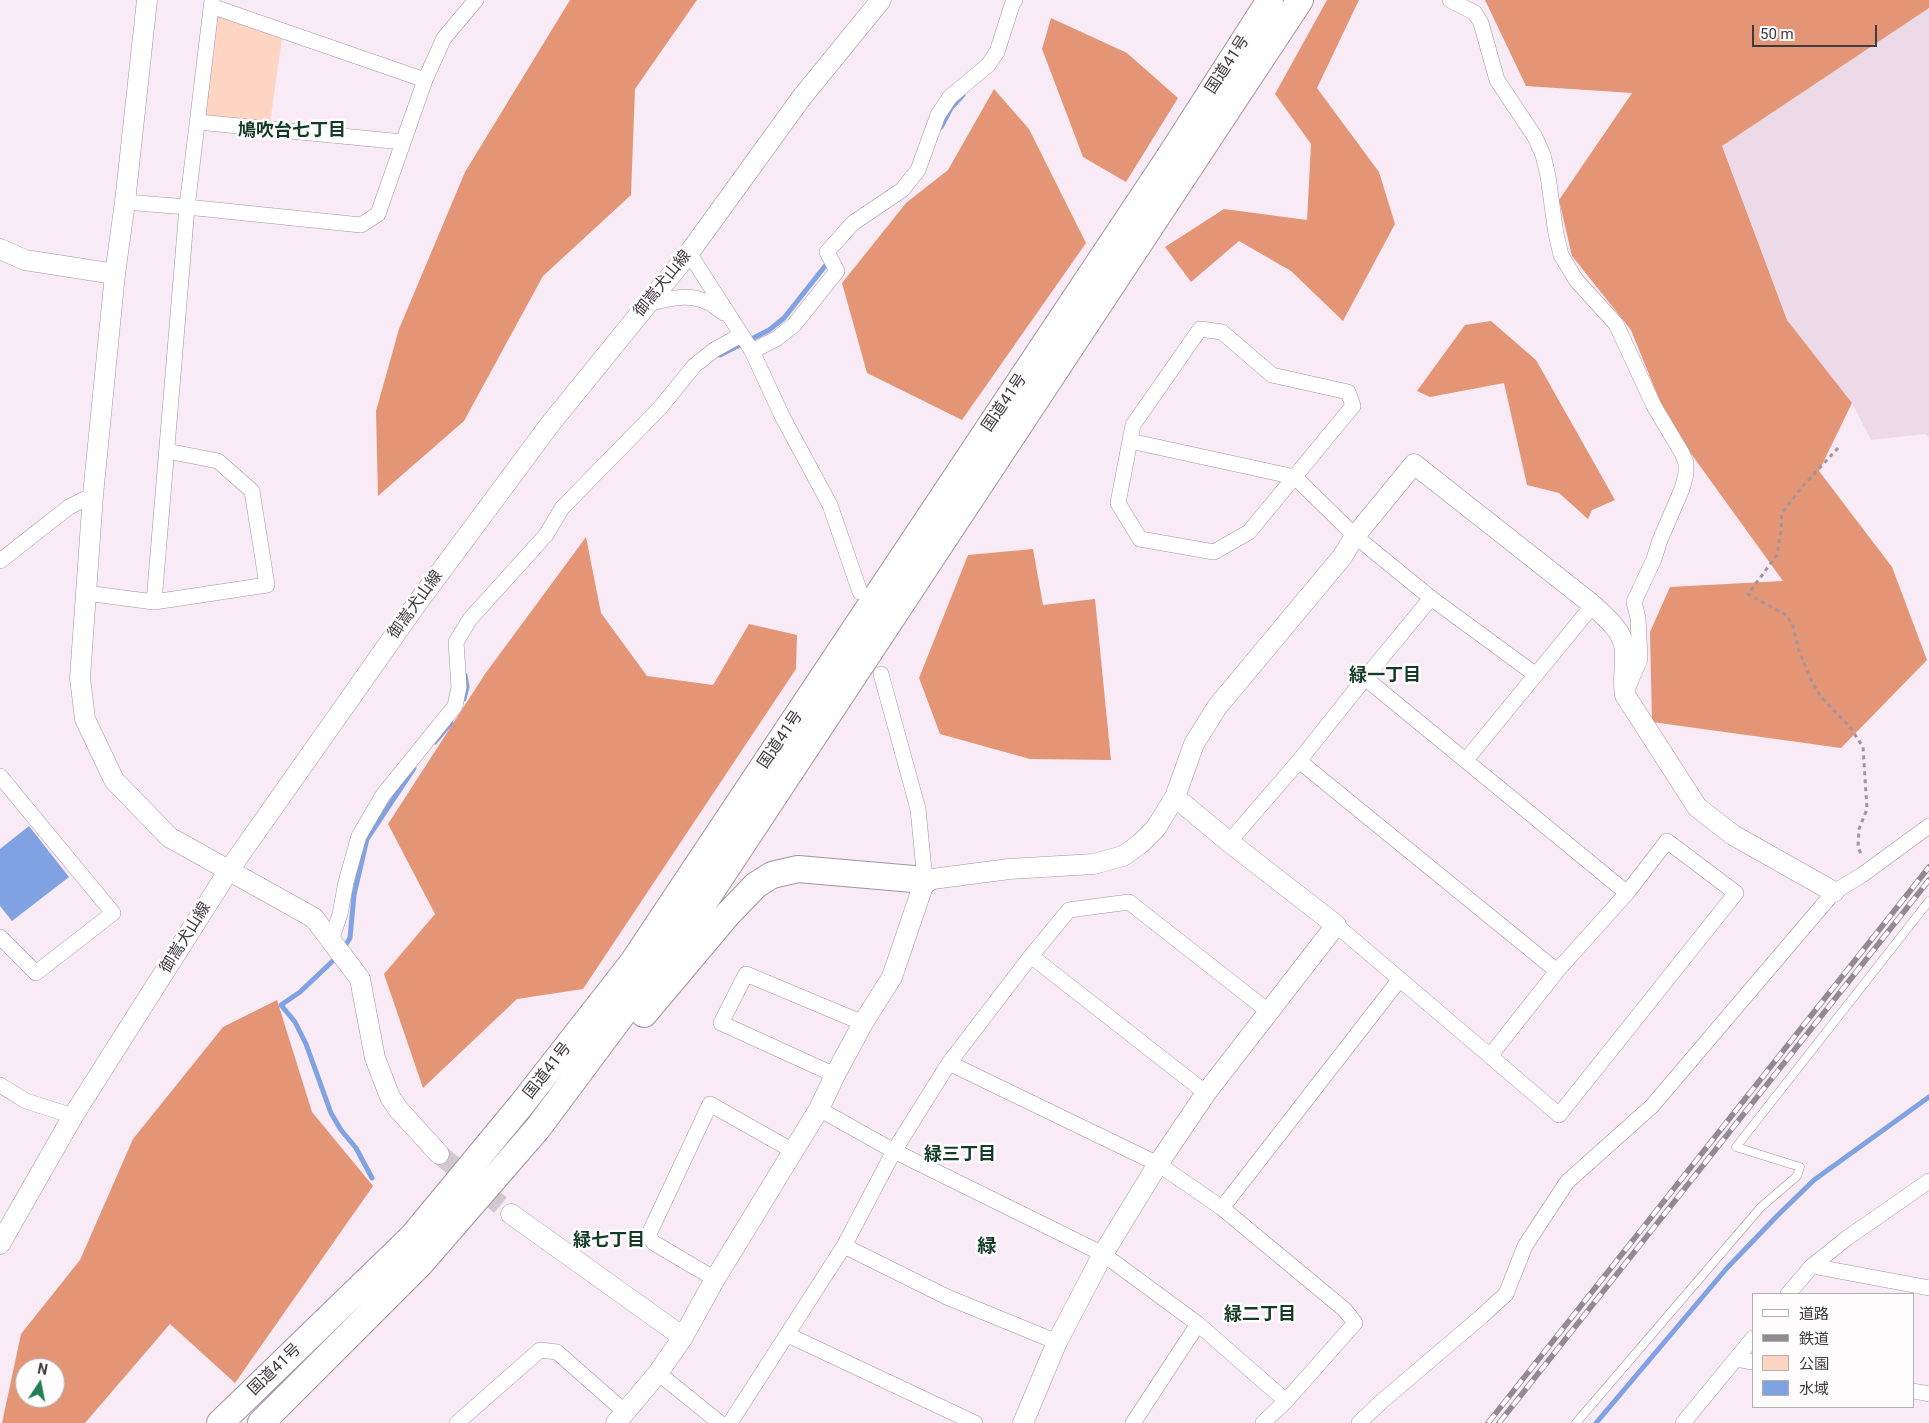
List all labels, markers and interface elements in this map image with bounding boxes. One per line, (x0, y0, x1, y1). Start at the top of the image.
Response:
scale bar (1754, 15, 1879, 47)
text: 50 m (1760, 25, 1794, 43)
street label: 国道41号 (1202, 32, 1254, 98)
district label: 鳩吹台七丁目 (238, 120, 346, 142)
street label: 御嵩犬山線 (630, 247, 696, 321)
street label: 国道41号 (979, 370, 1031, 436)
street label: 御嵩犬山線 (385, 567, 447, 643)
district label: 緑一丁目 (1349, 665, 1421, 687)
street label: 国道41号 (755, 707, 807, 773)
street label: 御嵩犬山線 (157, 899, 215, 977)
street label: 国道41号 (520, 1039, 576, 1103)
district label: 緑三丁目 (924, 1144, 996, 1166)
district label: 緑七丁目 (573, 1230, 645, 1252)
district label: 緑 (978, 1236, 996, 1258)
legend (1752, 1293, 1914, 1408)
district label: 緑二丁目 (1224, 1304, 1296, 1326)
text: 道路 (1799, 1305, 1829, 1323)
text: 鉄道 (1799, 1330, 1829, 1348)
street label: 国道41号 (245, 1340, 305, 1400)
text: 公園 (1799, 1355, 1829, 1373)
north arrow (15, 1358, 65, 1408)
text: N (36, 1360, 49, 1378)
text: 水域 (1799, 1380, 1829, 1398)

